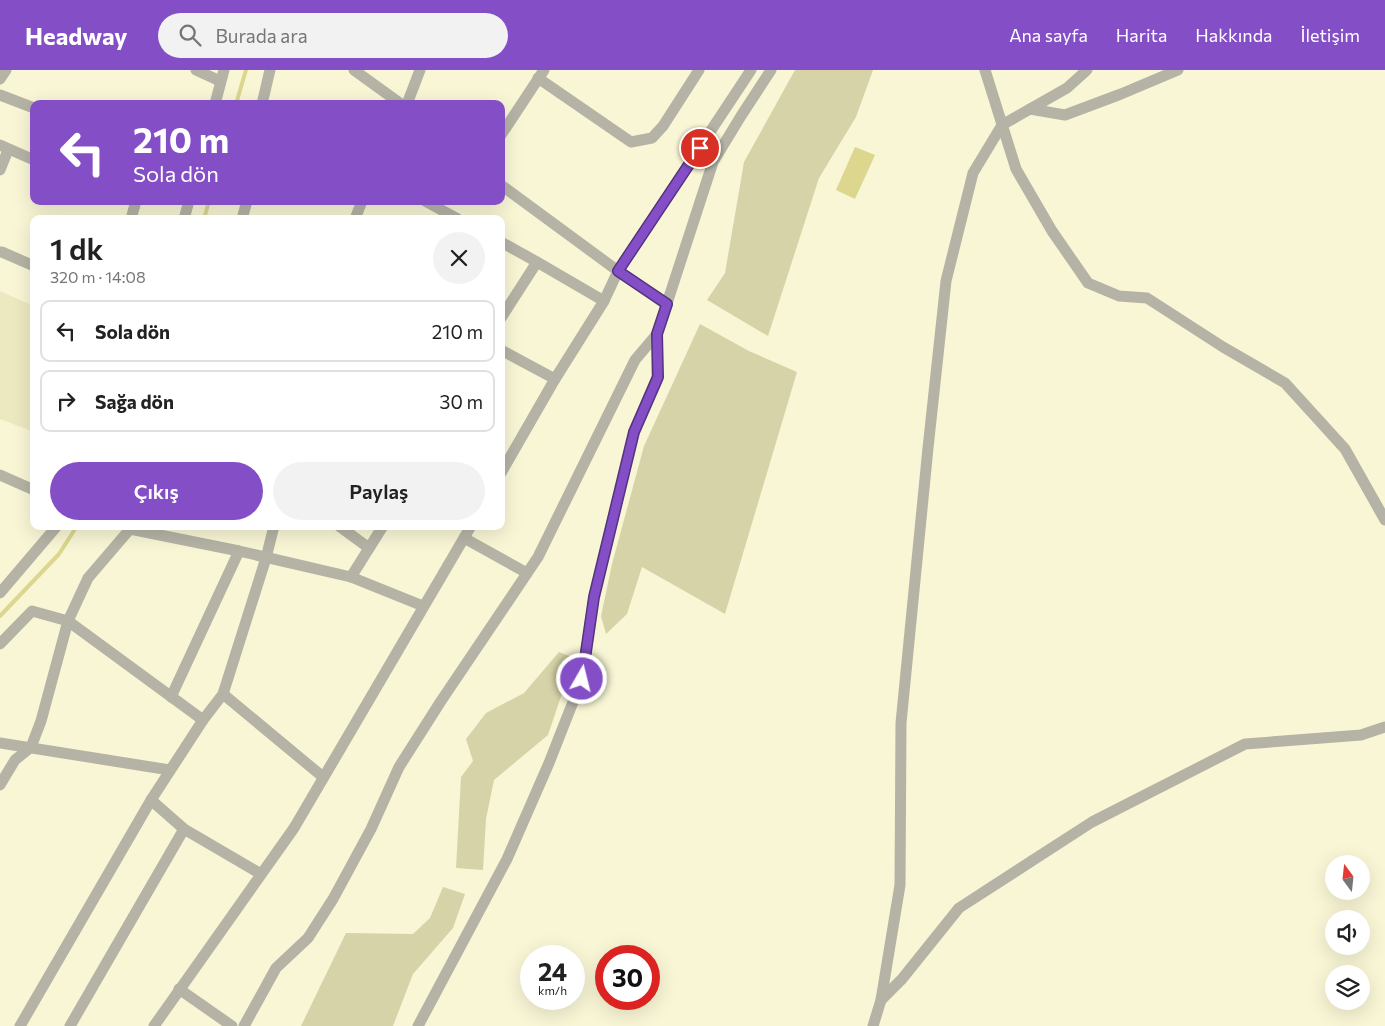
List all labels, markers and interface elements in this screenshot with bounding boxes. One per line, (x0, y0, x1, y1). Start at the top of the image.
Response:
search box (158, 13, 508, 58)
text: Headway (25, 21, 128, 50)
icon: search (176, 21, 204, 49)
text: Burada ara (216, 24, 308, 47)
text: Ana sayfa (1009, 24, 1088, 46)
text: Harita (1116, 24, 1167, 46)
text: Hakkında (1195, 24, 1273, 46)
text: İletişim (1301, 24, 1360, 46)
text: 210 m (133, 117, 229, 160)
icon: left (50, 120, 115, 185)
pin (679, 127, 721, 169)
icon: arrive (686, 134, 714, 162)
text: Sola dön (133, 160, 219, 187)
text: 1 dk (50, 229, 103, 266)
button: close (433, 232, 485, 284)
text: 320 m · 14:08 (50, 267, 146, 286)
icon: left (52, 317, 80, 345)
text: Sola dön (95, 320, 170, 343)
text: 210 m (432, 320, 483, 343)
icon: right (52, 387, 80, 415)
text: Sağa dön (95, 390, 174, 413)
text: 30 m (440, 390, 483, 413)
button: Çıkış (50, 462, 263, 520)
button: Paylaş (273, 462, 485, 520)
position arrow (555, 652, 607, 704)
north arrow (1325, 855, 1370, 900)
map controls (1325, 855, 1370, 1010)
button: sound (1325, 910, 1370, 955)
speed limit sign: 30 (595, 945, 660, 1010)
text: 24 (538, 956, 567, 986)
button: layers (1325, 965, 1370, 1010)
text: km/h (538, 983, 567, 997)

